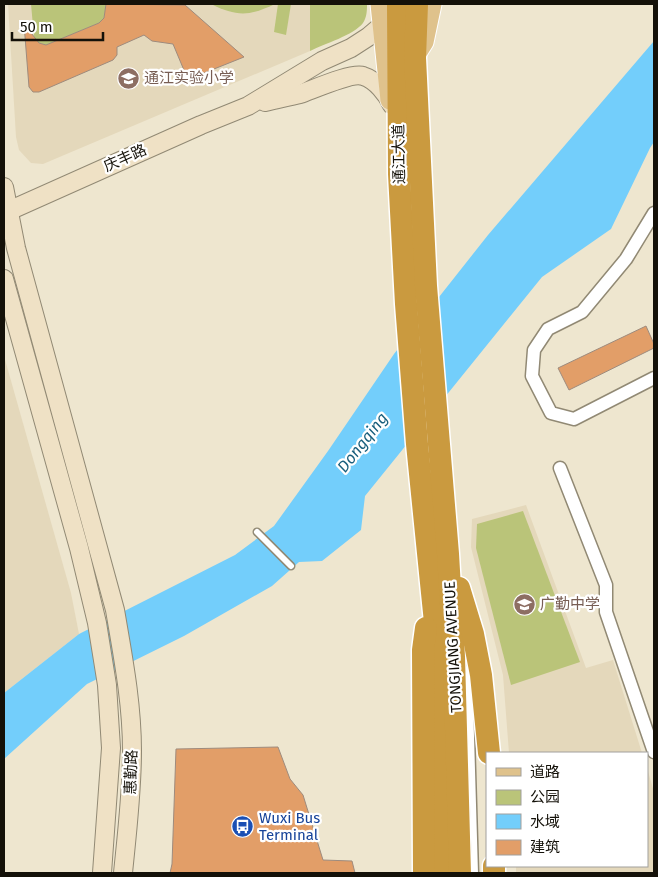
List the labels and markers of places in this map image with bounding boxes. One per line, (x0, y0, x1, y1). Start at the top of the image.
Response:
school or university icon: 通江实验小学 (116, 66, 140, 90)
place label: 通江实验小学 (144, 69, 234, 87)
school or university icon: 广勤中学 (512, 592, 536, 616)
place label: 广勤中学 (540, 595, 600, 613)
place label: Wuxi Bus Terminal (259, 809, 320, 844)
bus stop icon: Wuxi Bus Terminal (231, 815, 255, 839)

